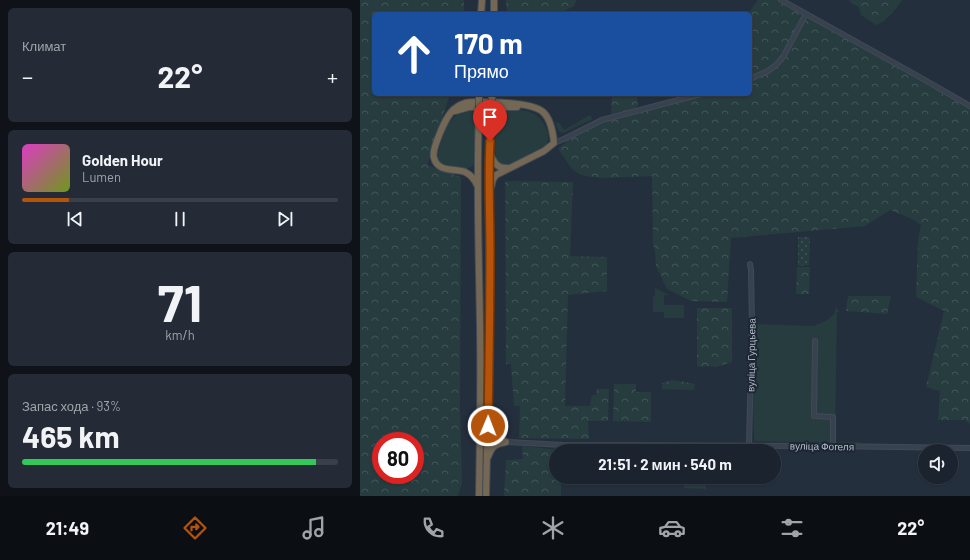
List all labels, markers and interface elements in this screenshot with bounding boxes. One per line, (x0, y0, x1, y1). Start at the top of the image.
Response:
text: 170 m (454, 26, 523, 60)
icon: ahead (388, 28, 440, 80)
text: Климат (22, 38, 66, 54)
text: 22° (158, 58, 202, 94)
text: Прямо (454, 60, 509, 82)
text: − (22, 63, 33, 89)
text: + (327, 63, 338, 89)
pin (473, 100, 507, 141)
icon: arrive (479, 106, 501, 128)
text: Golden Hour (82, 151, 163, 169)
text: Lumen (82, 169, 121, 185)
icon: previous (64, 208, 86, 230)
icon: pause (169, 208, 191, 230)
icon: next (274, 208, 296, 230)
text: 71 (158, 270, 202, 332)
street label: вуліца Гурцьева (744, 318, 758, 392)
text: km/h (165, 327, 195, 343)
text: Запас хода · 93% (22, 398, 121, 414)
position arrow (467, 405, 509, 447)
text: 465 km (22, 418, 119, 454)
speed limit sign: 80 (372, 432, 424, 484)
street label: вуліца Фогеля (790, 439, 854, 453)
map controls (918, 444, 958, 484)
button: sound (918, 444, 958, 484)
text: 21:51 · 2 мин · 540 m (598, 455, 732, 473)
icon: directions (181, 514, 209, 542)
icon: music (300, 514, 328, 542)
icon: phone (419, 514, 447, 542)
icon: climate (539, 514, 567, 542)
icon: car (658, 514, 686, 542)
icon: filters (778, 514, 806, 542)
text: 21:49 (46, 517, 89, 539)
text: 22° (897, 517, 924, 539)

